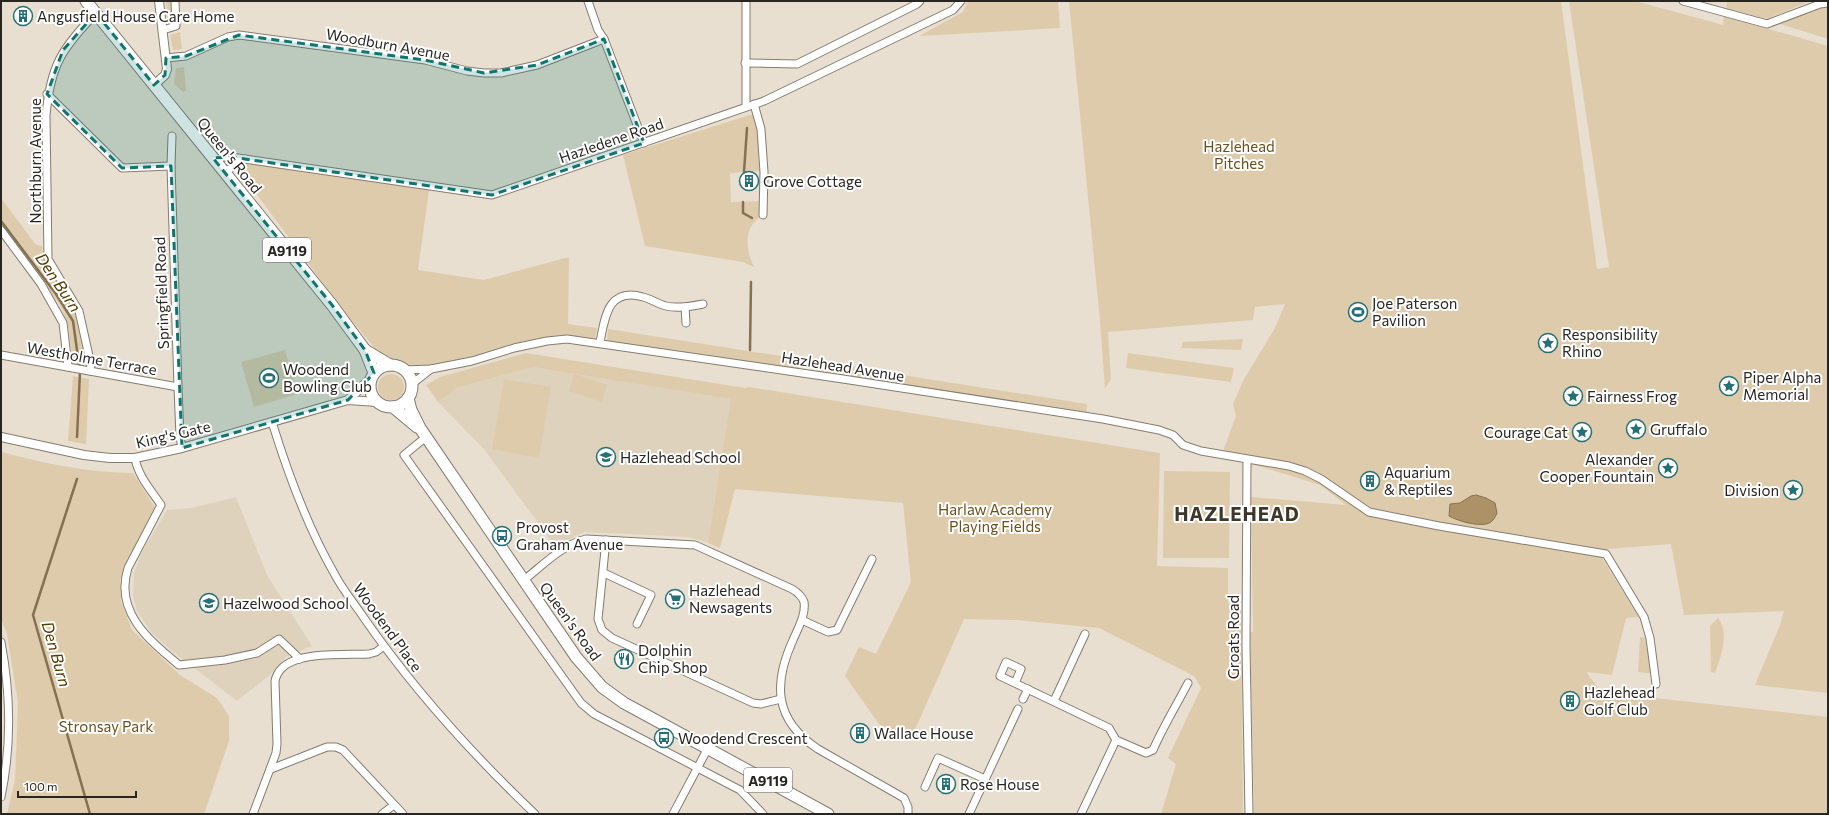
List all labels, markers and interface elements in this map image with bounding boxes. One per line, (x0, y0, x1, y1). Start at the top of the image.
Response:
building icon: Angusfield House Care Home (12, 5, 34, 27)
place label: Angusfield House Care Home (37, 7, 234, 25)
street label: Woodburn Avenue (325, 24, 451, 64)
street label: Northburn Avenue (26, 98, 44, 224)
street label: Queen's Road (194, 113, 266, 197)
street label: Hazledene Road (556, 114, 666, 166)
park label: Hazlehead Pitches (1203, 137, 1275, 172)
building icon: Grove Cottage (738, 170, 760, 192)
place label: Grove Cottage (763, 172, 862, 190)
street label: Springfield Road (150, 237, 172, 349)
road number: A9119 (263, 238, 311, 262)
water label: Den Burn (32, 249, 86, 315)
place label: Joe Paterson Pavilion (1372, 294, 1457, 329)
sports icon: Joe Paterson Pavilion (1347, 301, 1369, 323)
place label: Responsibility Rhino (1562, 325, 1658, 360)
place icon: Responsibility Rhino (1537, 332, 1559, 354)
street label: Westholme Terrace (26, 338, 159, 378)
street label: Hazlehead Avenue (780, 347, 906, 385)
place label: Woodend Bowling Club (283, 360, 372, 395)
sports icon: Woodend Bowling Club (258, 367, 280, 389)
place label: Piper Alpha Memorial (1743, 368, 1821, 403)
place icon: Piper Alpha Memorial (1718, 375, 1740, 397)
place icon: Fairness Frog (1562, 385, 1584, 407)
place label: Fairness Frog (1587, 387, 1677, 405)
street label: King's Gate (134, 417, 212, 451)
place icon: Gruffalo (1625, 418, 1647, 440)
place label: Gruffalo (1650, 420, 1707, 438)
place icon: Courage Cat (1571, 421, 1593, 443)
place label: Courage Cat (1484, 423, 1568, 441)
school or university icon: Hazlehead School (595, 446, 617, 468)
place label: Hazlehead School (620, 448, 741, 466)
place label: Alexander Cooper Fountain (1539, 450, 1654, 485)
place icon: Alexander Cooper Fountain (1657, 457, 1679, 479)
place label: Aquarium & Reptiles (1384, 463, 1453, 498)
building icon: Aquarium & Reptiles (1359, 470, 1381, 492)
place icon: Division (1782, 479, 1804, 501)
place label: Division (1724, 481, 1779, 499)
park label: Harlaw Academy Playing Fields (938, 500, 1052, 535)
district label: HAZLEHEAD (1174, 502, 1300, 525)
place label: Provost Graham Avenue (516, 518, 623, 553)
bus stop icon: Provost Graham Avenue (491, 525, 513, 547)
street label: Queen's Road (536, 578, 606, 664)
street label: Woodend Place (350, 579, 426, 675)
place label: Hazlehead Newsagents (689, 581, 772, 616)
supermarket icon: Hazlehead Newsagents (664, 588, 686, 610)
school or university icon: Hazelwood School (198, 592, 220, 614)
place label: Hazelwood School (223, 594, 349, 612)
street label: Groats Road (1224, 595, 1242, 679)
water label: Den Burn (39, 619, 75, 689)
place label: Dolphin Chip Shop (638, 641, 708, 676)
restaurant icon: Dolphin Chip Shop (613, 648, 635, 670)
place label: Hazlehead Golf Club (1584, 683, 1655, 718)
building icon: Hazlehead Golf Club (1559, 690, 1581, 712)
park label: Stronsay Park (59, 717, 153, 735)
building icon: Wallace House (849, 722, 871, 744)
place label: Wallace House (874, 724, 973, 742)
bus stop icon: Woodend Crescent (653, 727, 675, 749)
place label: Woodend Crescent (678, 729, 808, 747)
road number: A9119 (744, 768, 792, 792)
scale bar (18, 773, 136, 799)
building icon: Rose House (935, 773, 957, 795)
place label: Rose House (960, 775, 1039, 793)
text: 100 m (24, 779, 58, 793)

